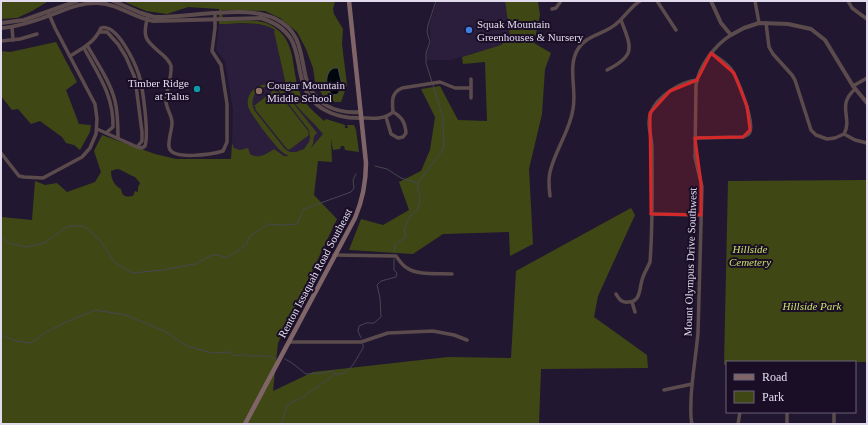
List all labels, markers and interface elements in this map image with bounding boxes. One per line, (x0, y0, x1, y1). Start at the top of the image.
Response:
place label: Squak Mountain Greenhouses & Nursery (477, 18, 584, 43)
marker: Squak Mountain Greenhouses & Nursery (464, 25, 474, 35)
place label: Timber Ridge at Talus (128, 77, 189, 102)
place label: Cougar Mountain Middle School (267, 79, 345, 104)
marker: Timber Ridge at Talus (192, 84, 202, 94)
marker: Cougar Mountain Middle School (254, 86, 264, 96)
street label: Mount Olympus Drive Southwest (681, 187, 699, 337)
street label: Renton Issaquah Road Southeast (276, 206, 354, 340)
park label: Hillside Cemetery (729, 243, 771, 268)
park label: Hillside Park (782, 300, 843, 312)
legend (726, 361, 856, 413)
text: Road (762, 370, 787, 384)
text: Park (762, 390, 784, 404)

